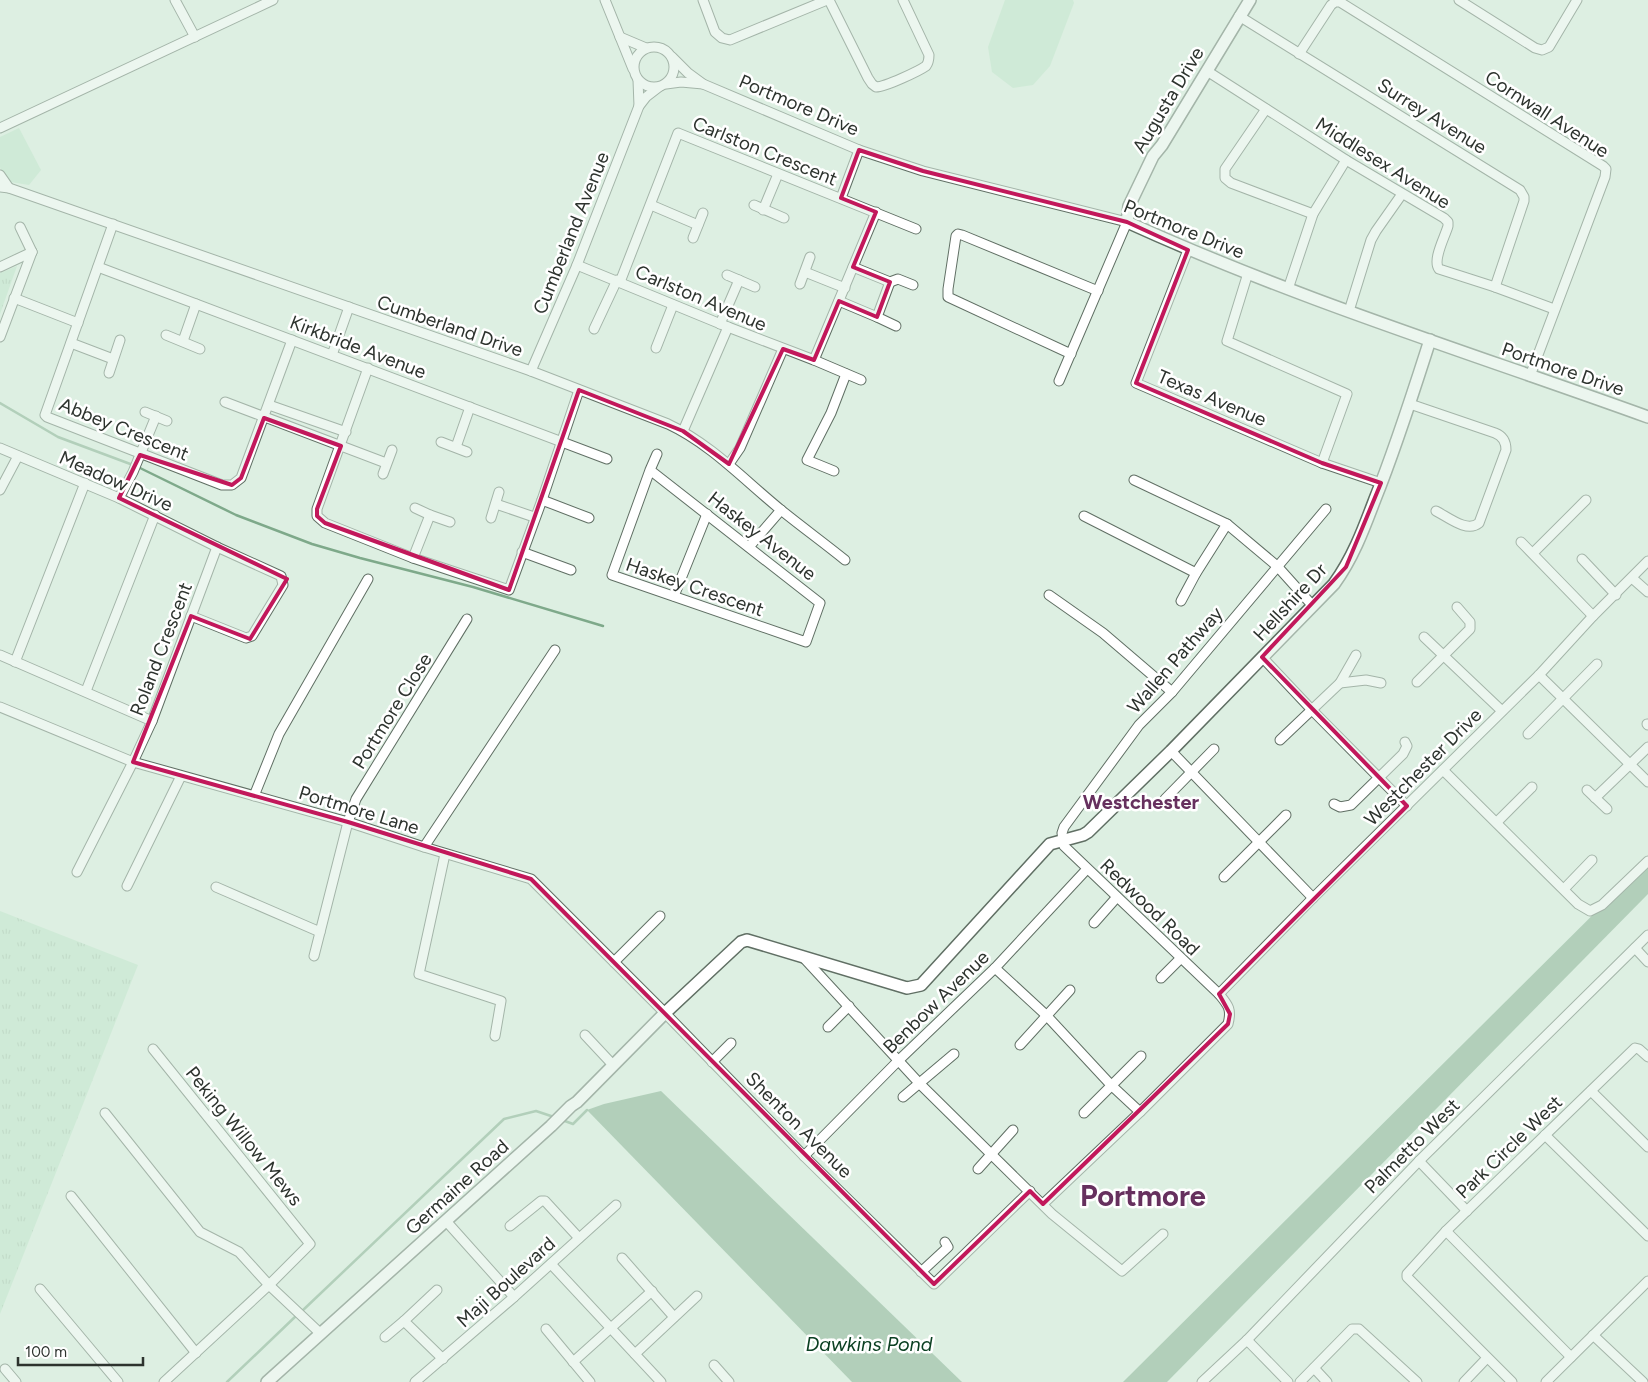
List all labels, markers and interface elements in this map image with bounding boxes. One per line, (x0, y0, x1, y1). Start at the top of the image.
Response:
street label: Augusta Drive (1127, 43, 1209, 157)
street label: Cornwall Avenue (1481, 65, 1613, 163)
street label: Portmore Drive (736, 69, 862, 141)
street label: Surrey Avenue (1373, 73, 1491, 159)
street label: Carlston Crescent (689, 111, 841, 191)
street label: Middlesex Avenue (1311, 112, 1455, 214)
street label: Cumberland Avenue (528, 149, 614, 317)
street label: Portmore Drive (1120, 194, 1248, 264)
street label: Carlston Avenue (632, 260, 770, 336)
street label: Cumberland Drive (374, 290, 526, 362)
street label: Kirkbride Avenue (287, 310, 429, 384)
street label: Portmore Drive (1499, 337, 1627, 401)
street label: Texas Avenue (1154, 365, 1270, 431)
street label: Abbey Crescent (56, 393, 192, 465)
street label: Meadow Drive (56, 446, 176, 516)
street label: Haskey Avenue (703, 487, 821, 585)
street label: Haskey Crescent (623, 553, 767, 621)
street label: Hellshire Dr (1248, 558, 1332, 646)
street label: Roland Crescent (125, 579, 197, 719)
street label: Wallen Pathway (1123, 602, 1227, 718)
street label: Portmore Close (347, 649, 437, 773)
street label: Westchester Drive (1360, 704, 1486, 830)
street label: Portmore Lane (296, 781, 422, 839)
district label: Westchester (1083, 790, 1200, 814)
street label: Redwood Road (1095, 854, 1205, 960)
street label: Benbow Avenue (878, 946, 994, 1058)
street label: Peking Willow Mews (181, 1062, 307, 1210)
street label: Shenton Avenue (741, 1067, 857, 1183)
street label: Park Circle West (1451, 1091, 1567, 1203)
street label: Palmetto West (1360, 1094, 1464, 1198)
street label: Germaine Road (401, 1135, 513, 1239)
district label: Portmore (1080, 1178, 1206, 1213)
street label: Maji Boulevard (452, 1232, 560, 1332)
water label: Dawkins Pond (806, 1332, 933, 1356)
scale bar (18, 1334, 142, 1366)
text: 100 m (25, 1343, 67, 1361)

